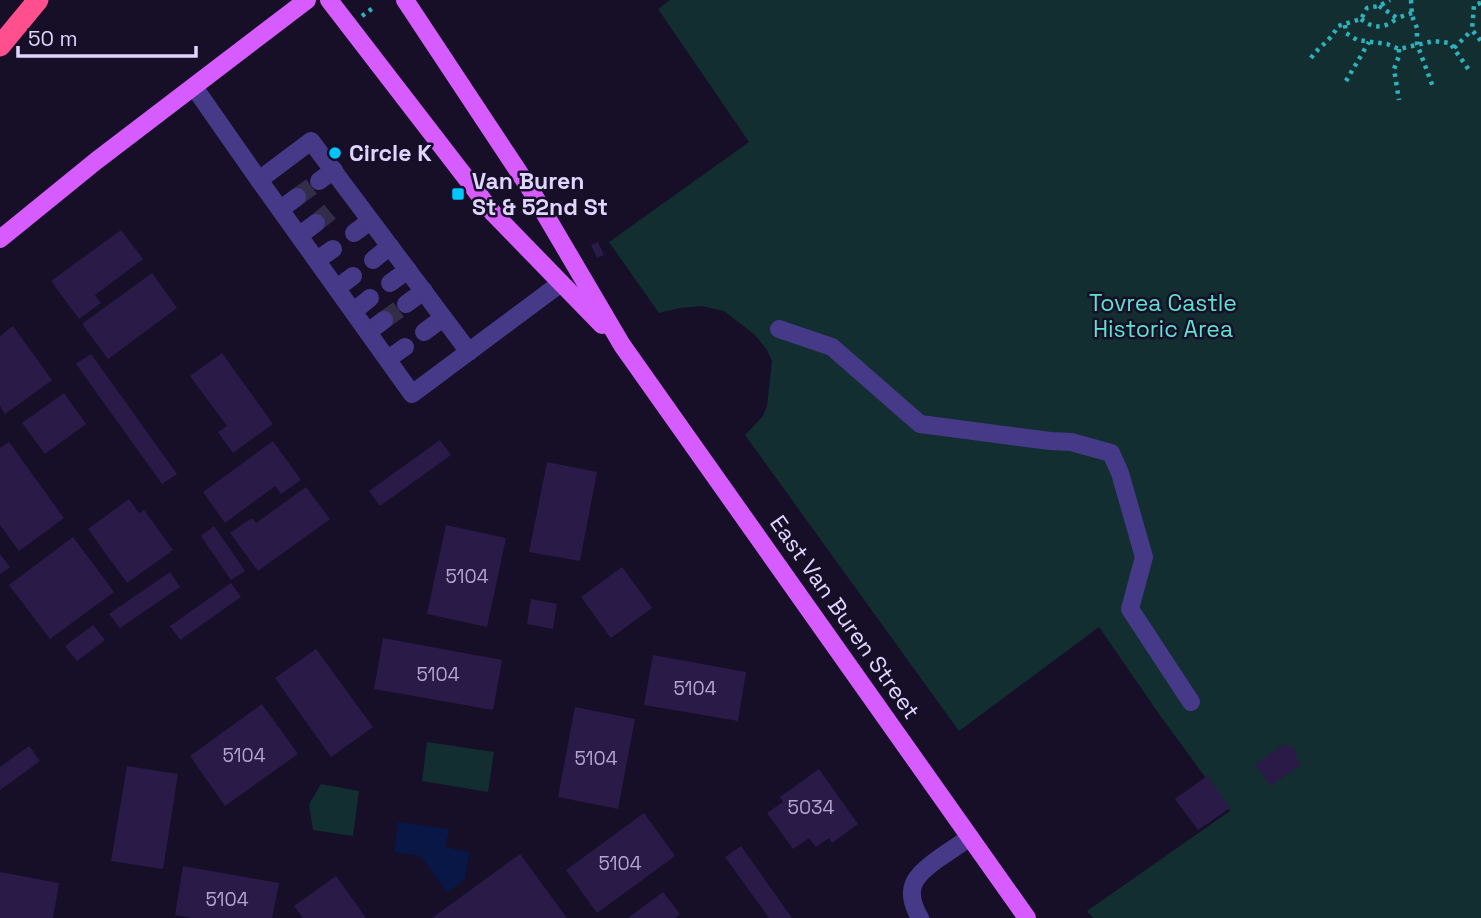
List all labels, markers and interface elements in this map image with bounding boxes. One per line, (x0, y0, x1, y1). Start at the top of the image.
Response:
scale bar (18, 14, 196, 58)
text: 50 m (28, 25, 78, 52)
place label: Circle K (349, 138, 432, 168)
marker: Circle K (327, 145, 343, 161)
place label: Van Buren St & 52nd St (472, 166, 608, 222)
marker: Van Buren St & 52nd St (450, 186, 466, 202)
park label: Tovrea Castle Historic Area (1089, 288, 1237, 344)
street label: East Van Buren Street (763, 509, 927, 725)
house number: 5104 (445, 564, 489, 589)
house number: 5104 (416, 662, 460, 687)
house number: 5104 (673, 676, 717, 701)
house number: 5104 (222, 743, 266, 768)
house number: 5104 (574, 746, 618, 771)
house number: 5034 (788, 795, 835, 820)
house number: 5104 (598, 851, 642, 876)
house number: 5104 (205, 887, 249, 912)

